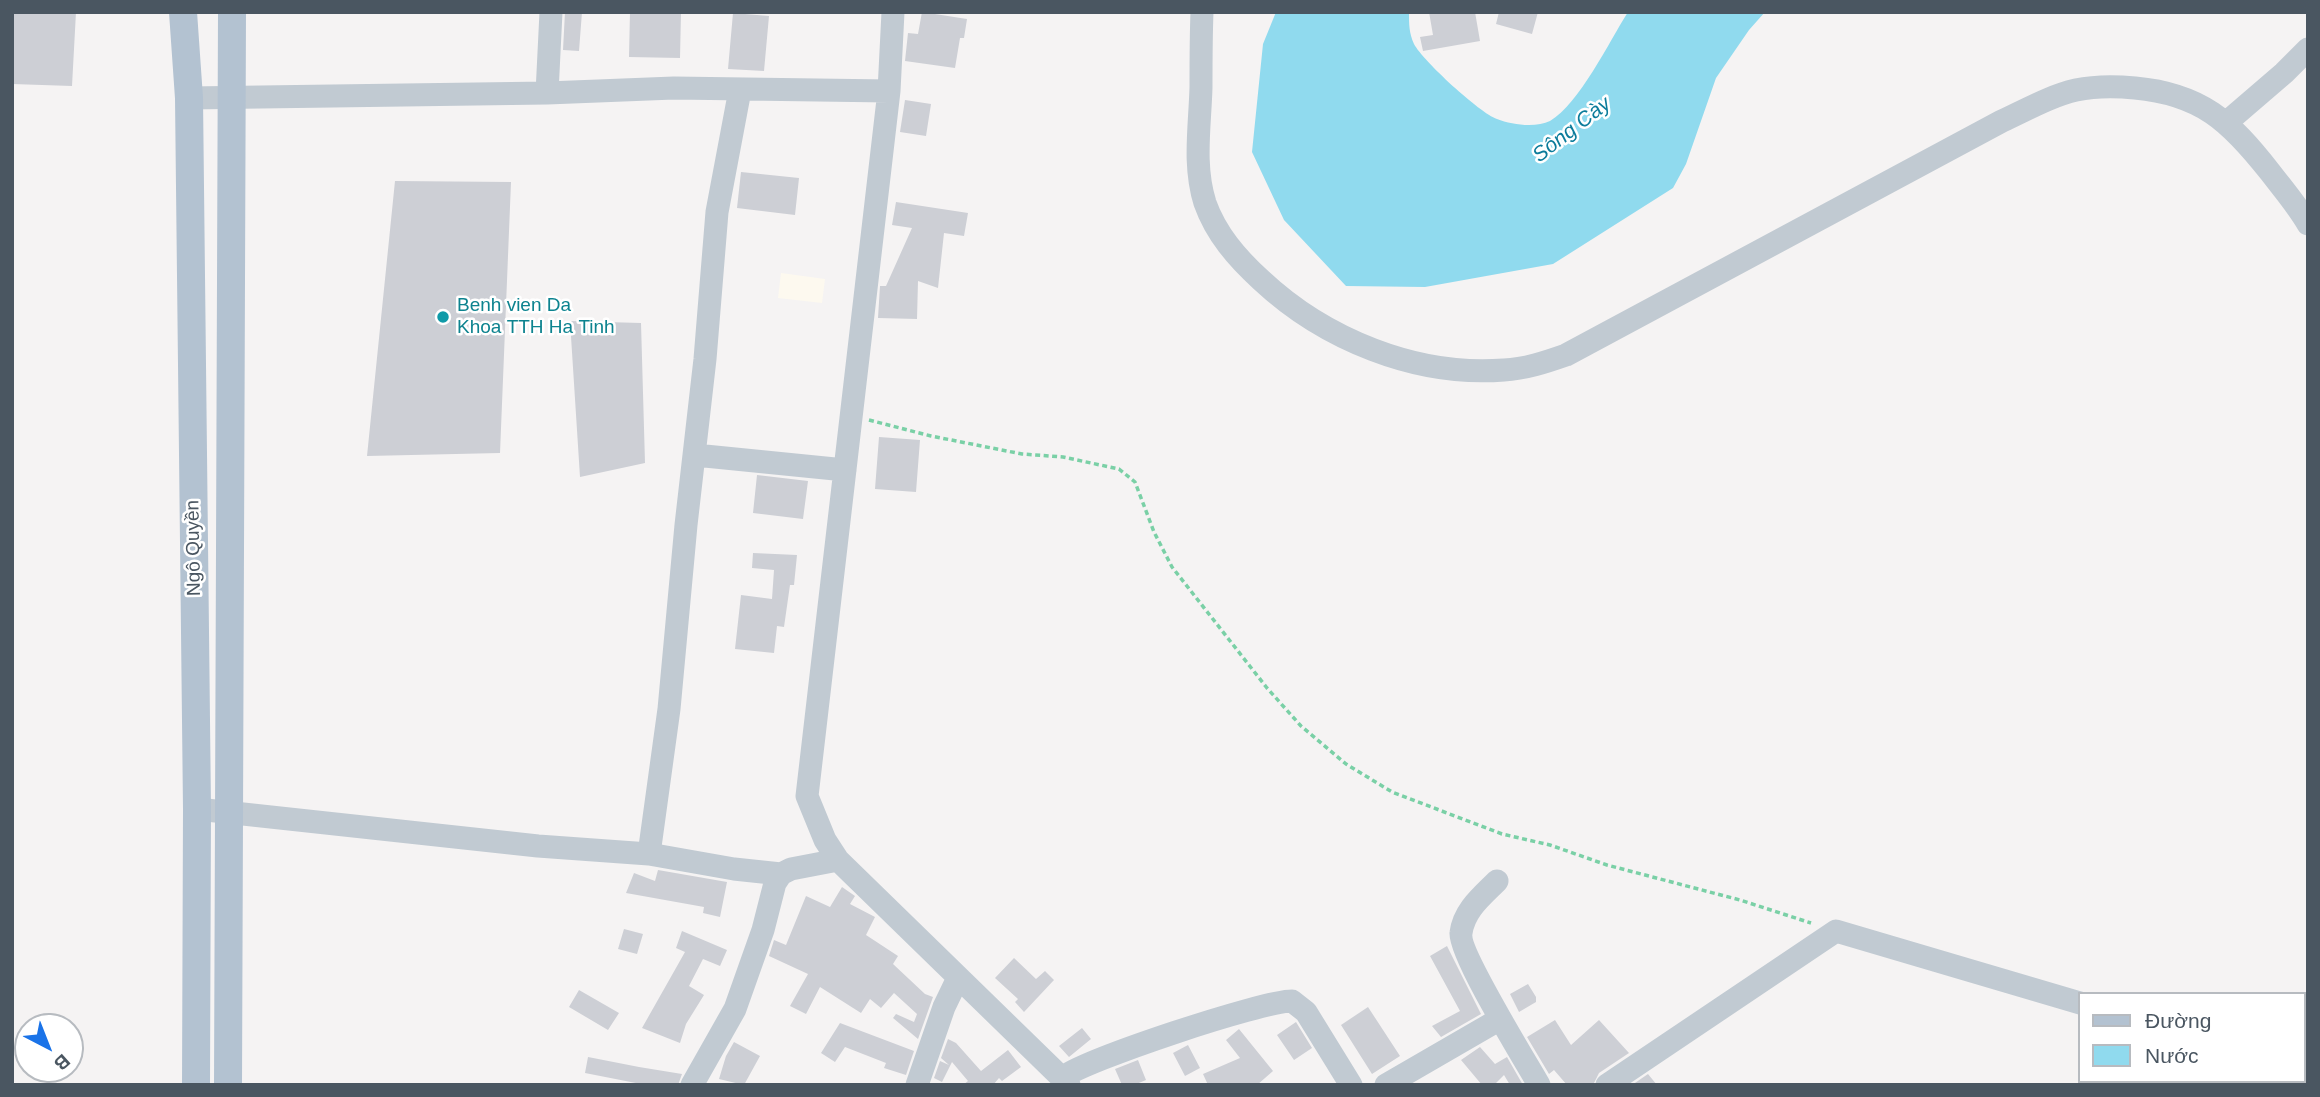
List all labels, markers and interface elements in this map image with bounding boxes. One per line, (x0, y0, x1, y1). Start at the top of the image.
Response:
water label: Sông Cày (1528, 92, 1616, 168)
place label: Benh vien Da Khoa TTH Ha Tinh (457, 295, 615, 339)
marker: Benh vien Da Khoa TTH Ha Tinh (435, 309, 451, 325)
street label: Ngô Quyền (182, 500, 206, 596)
legend (2078, 992, 2306, 1083)
text: Đường (2145, 1009, 2211, 1032)
north arrow (14, 1013, 84, 1083)
text: Nước (2145, 1044, 2199, 1067)
text: B (50, 1050, 74, 1075)

